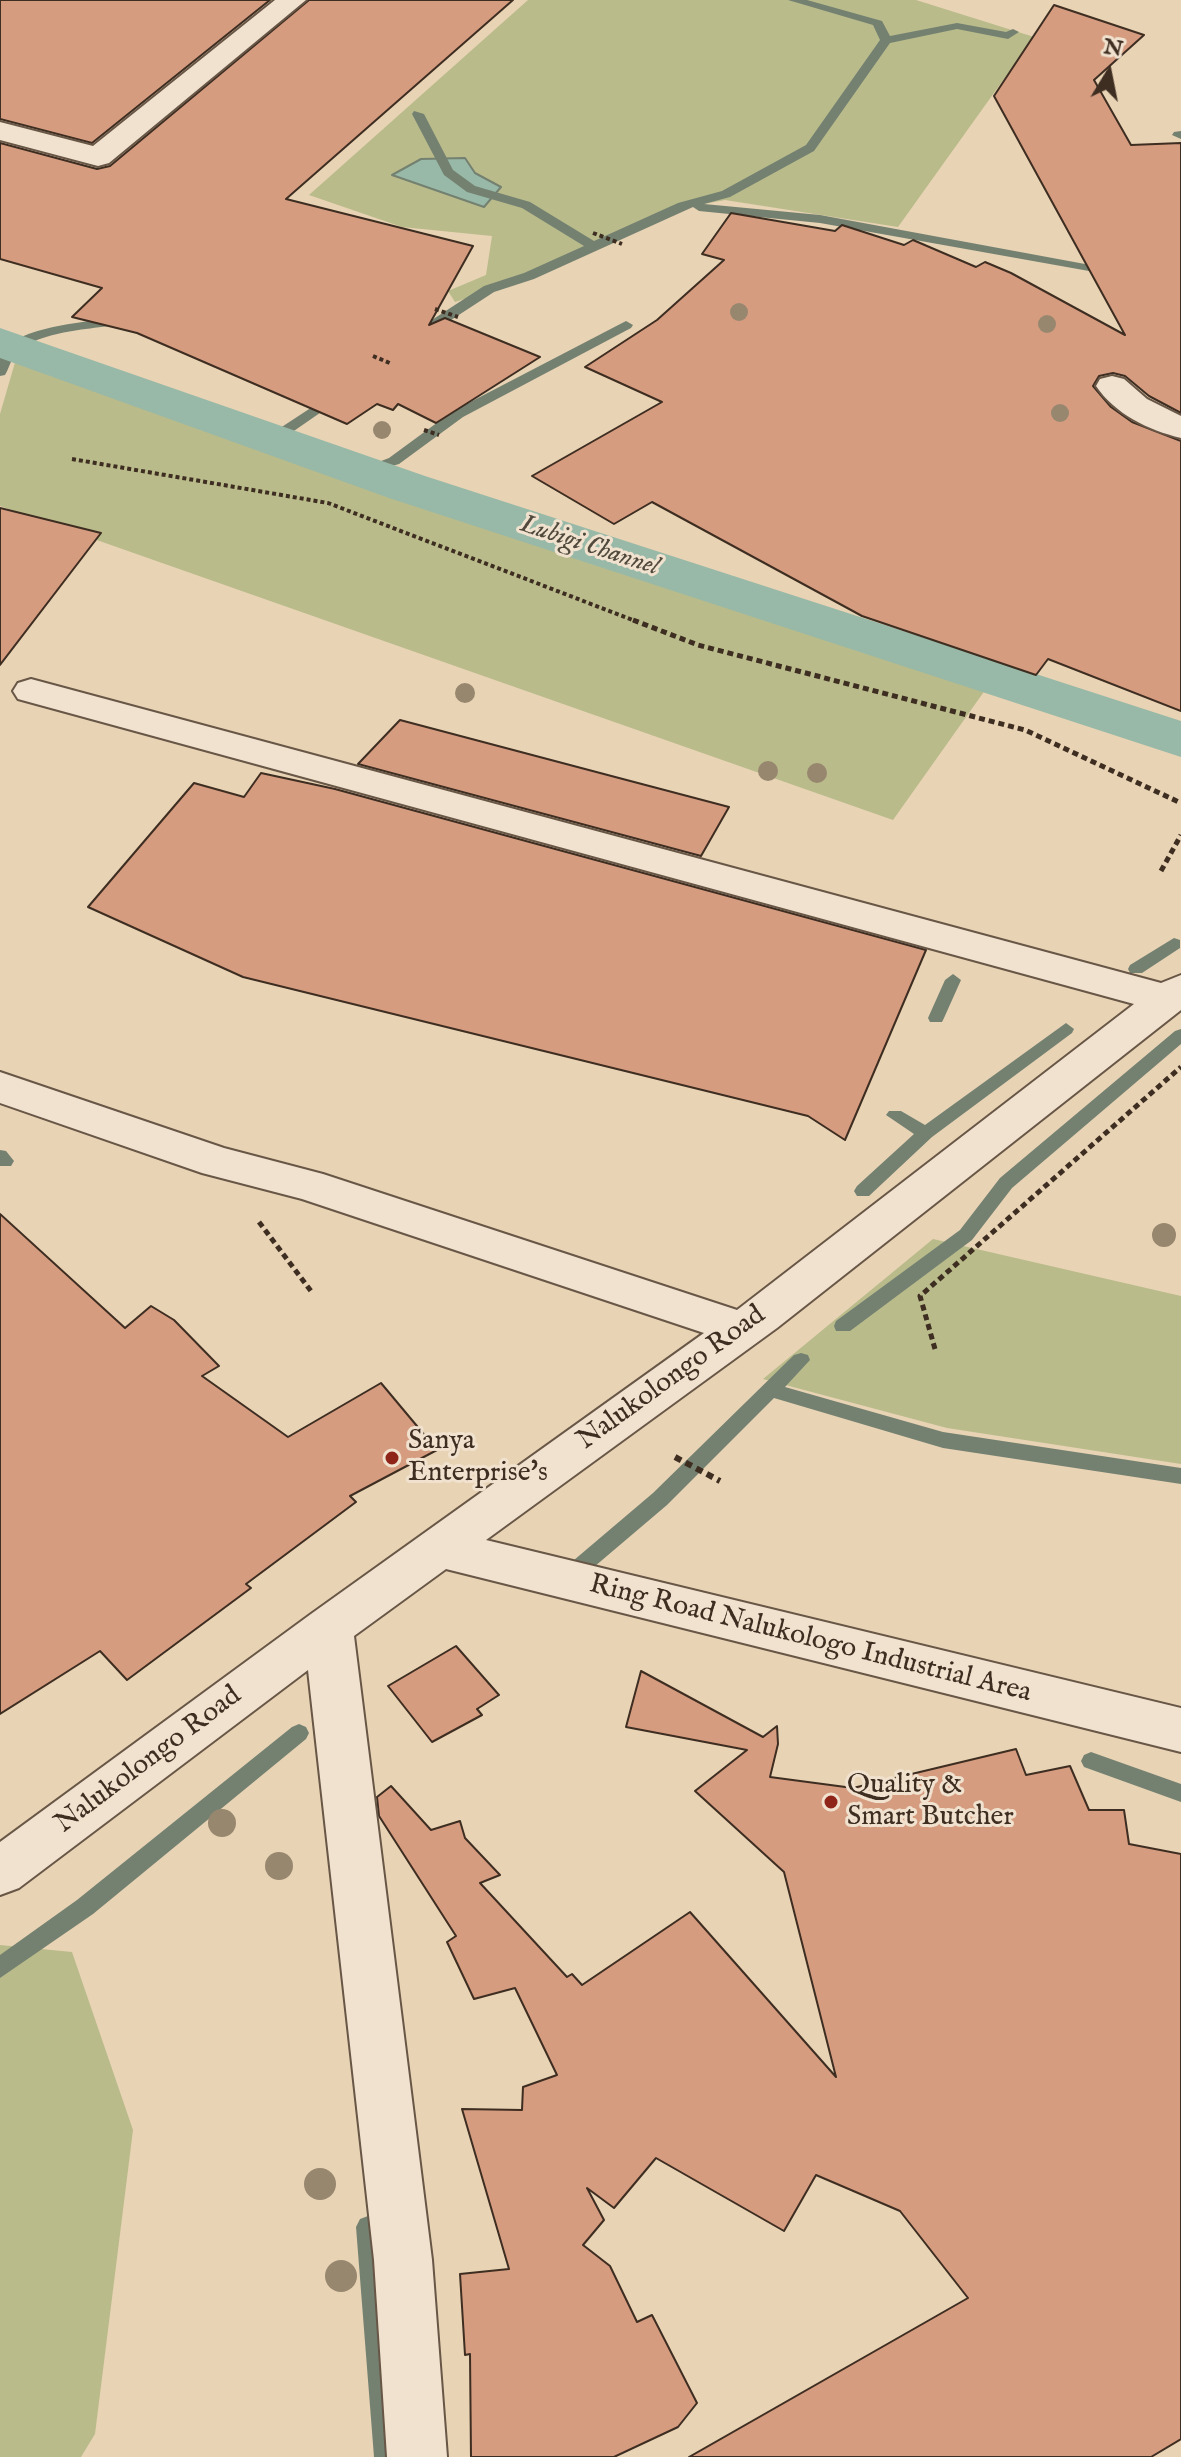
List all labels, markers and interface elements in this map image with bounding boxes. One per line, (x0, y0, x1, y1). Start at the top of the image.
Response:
north arrow (1069, 32, 1149, 112)
text: N (1101, 33, 1125, 64)
water label: Lubigi Channel (516, 510, 662, 584)
street label: Nalukolongo Road (571, 1299, 773, 1459)
place label: Sanya Enterprise's (408, 1425, 548, 1491)
marker: Sanya Enterprise's (383, 1449, 401, 1467)
street label: Ring Road Nalukologo Industrial Area (586, 1569, 1034, 1711)
street label: Nalukolongo Road (49, 1680, 249, 1842)
place label: Quality & Smart Butcher (847, 1769, 1014, 1835)
marker: Quality & Smart Butcher (822, 1793, 840, 1811)

